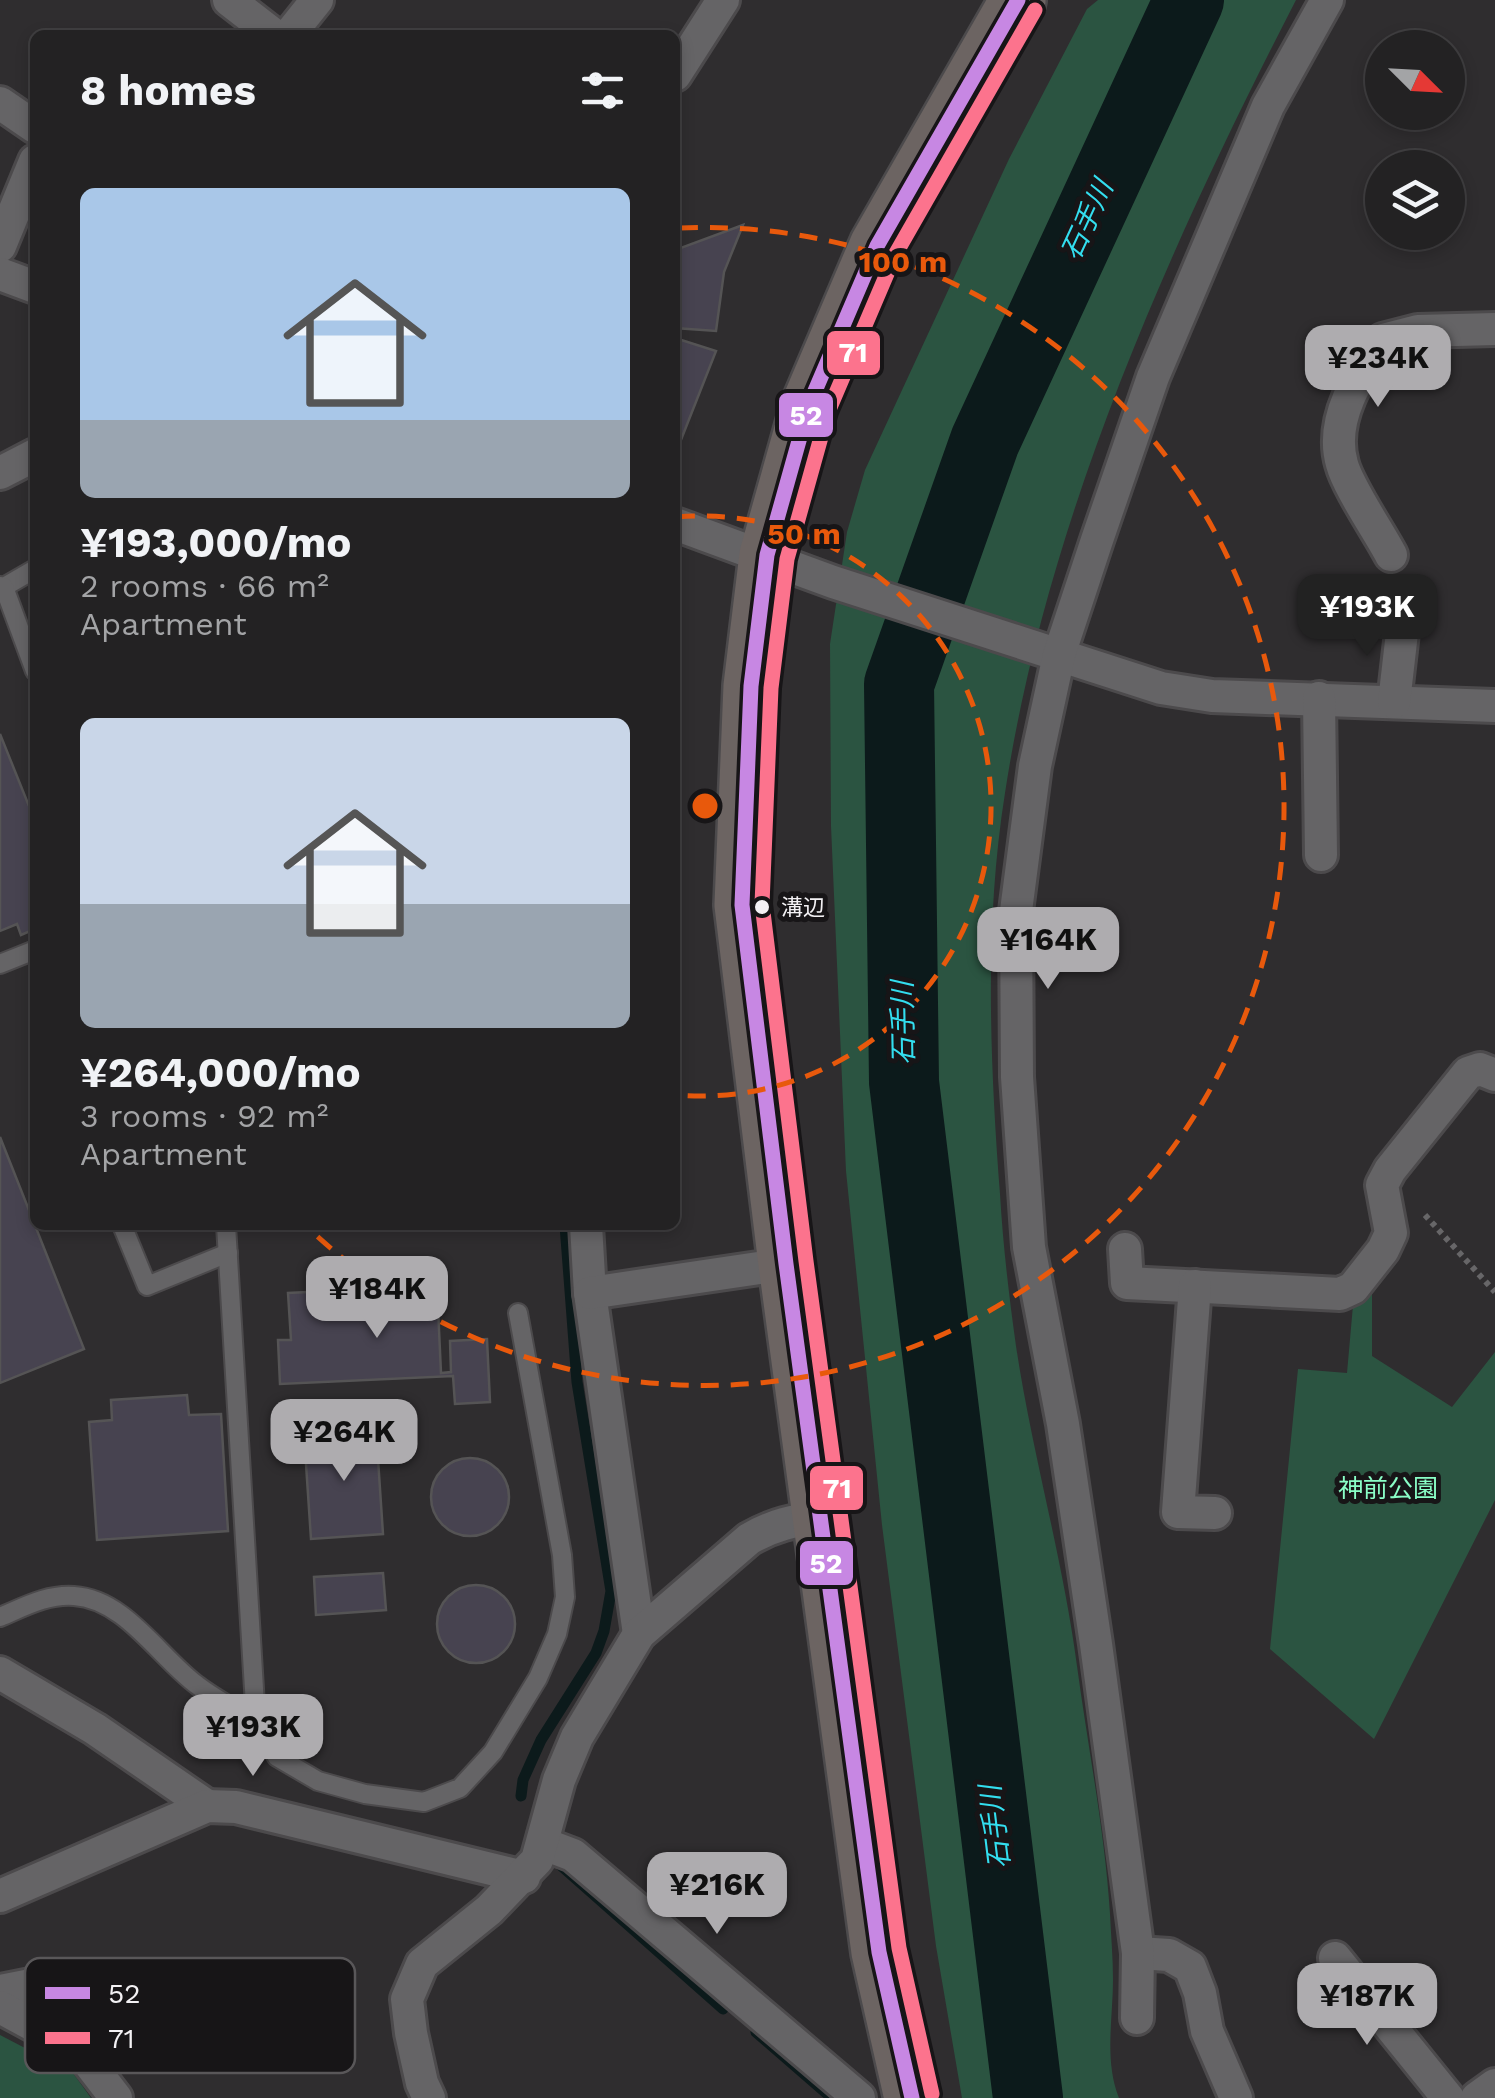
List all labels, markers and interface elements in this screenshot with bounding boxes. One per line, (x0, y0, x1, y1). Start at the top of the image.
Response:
north arrow (1365, 30, 1465, 130)
map controls (1365, 30, 1465, 250)
icon: filters (575, 63, 630, 118)
text: 8 homes (80, 66, 256, 115)
button: layers (1365, 150, 1465, 250)
water label: 石手川 (1054, 172, 1121, 265)
text: 100 m (859, 244, 947, 279)
icon: home (265, 253, 445, 433)
pin: ¥234K (1308, 325, 1448, 410)
line badge: 71 (825, 329, 882, 377)
text: 71 (838, 336, 868, 369)
text: ¥234K (1327, 338, 1429, 376)
line badge: 52 (777, 391, 835, 439)
text: 52 (789, 399, 823, 432)
text: 50 m (767, 516, 841, 551)
text: ¥193,000/mo (80, 518, 351, 567)
text: 2 rooms · 66 m² (80, 567, 329, 605)
pin: ¥193K (1297, 574, 1437, 659)
text: ¥193K (1319, 587, 1415, 625)
text: Apartment (80, 605, 247, 643)
icon: home (265, 783, 445, 963)
centre of rings (687, 788, 723, 824)
place label: 溝辺 (781, 895, 825, 920)
marker: 溝辺 (752, 897, 772, 917)
pin: ¥164K (978, 907, 1118, 992)
text: ¥164K (999, 920, 1097, 958)
water label: 石手川 (886, 978, 920, 1065)
text: ¥264,000/mo (80, 1048, 361, 1097)
text: 3 rooms · 92 m² (80, 1097, 328, 1135)
text: Apartment (80, 1135, 247, 1173)
pin: ¥184K (307, 1256, 447, 1341)
text: ¥184K (328, 1269, 426, 1307)
pin: ¥264K (274, 1399, 414, 1484)
text: ¥264K (293, 1412, 395, 1450)
line badge: 71 (808, 1464, 865, 1512)
text: 71 (822, 1472, 852, 1505)
park label: 神前公園 (1338, 1474, 1438, 1503)
line badge: 52 (798, 1539, 855, 1587)
text: 52 (809, 1547, 843, 1580)
pin: ¥193K (183, 1694, 323, 1779)
text: ¥193K (205, 1707, 301, 1745)
water label: 石手川 (973, 1780, 1016, 1871)
pin: ¥216K (647, 1852, 787, 1937)
text: ¥216K (669, 1865, 765, 1903)
legend (25, 1958, 355, 2073)
pin: ¥187K (1297, 1963, 1437, 2048)
text: ¥187K (1319, 1976, 1415, 2014)
text: 52 (108, 1977, 141, 2010)
text: 71 (108, 2022, 135, 2055)

